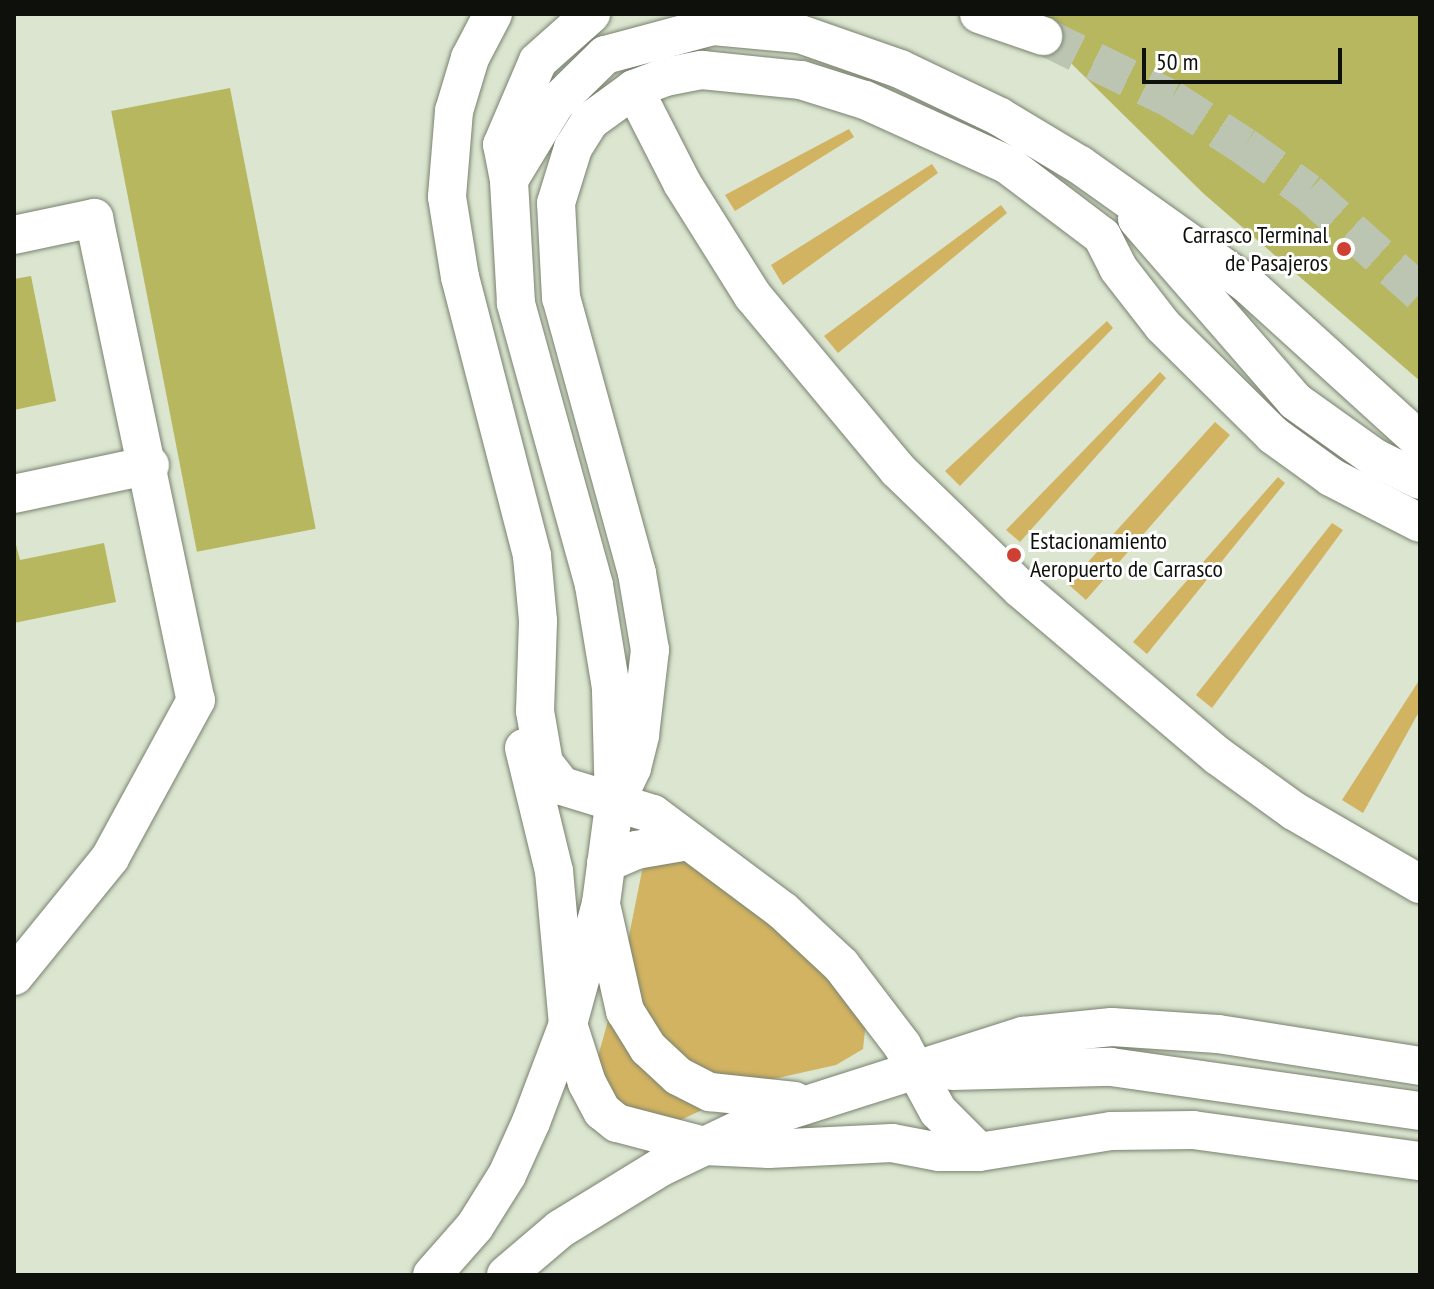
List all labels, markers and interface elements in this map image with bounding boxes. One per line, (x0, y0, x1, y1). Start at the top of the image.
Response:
scale bar (1146, 32, 1346, 82)
text: 50 m (1156, 46, 1198, 77)
place label: Carrasco Terminal de Pasajeros (1182, 221, 1328, 277)
marker: Carrasco Terminal de Pasajeros (1335, 240, 1353, 258)
place label: Estacionamiento Aeropuerto de Carrasco (1030, 527, 1223, 583)
marker: Estacionamiento Aeropuerto de Carrasco (1005, 546, 1023, 564)

